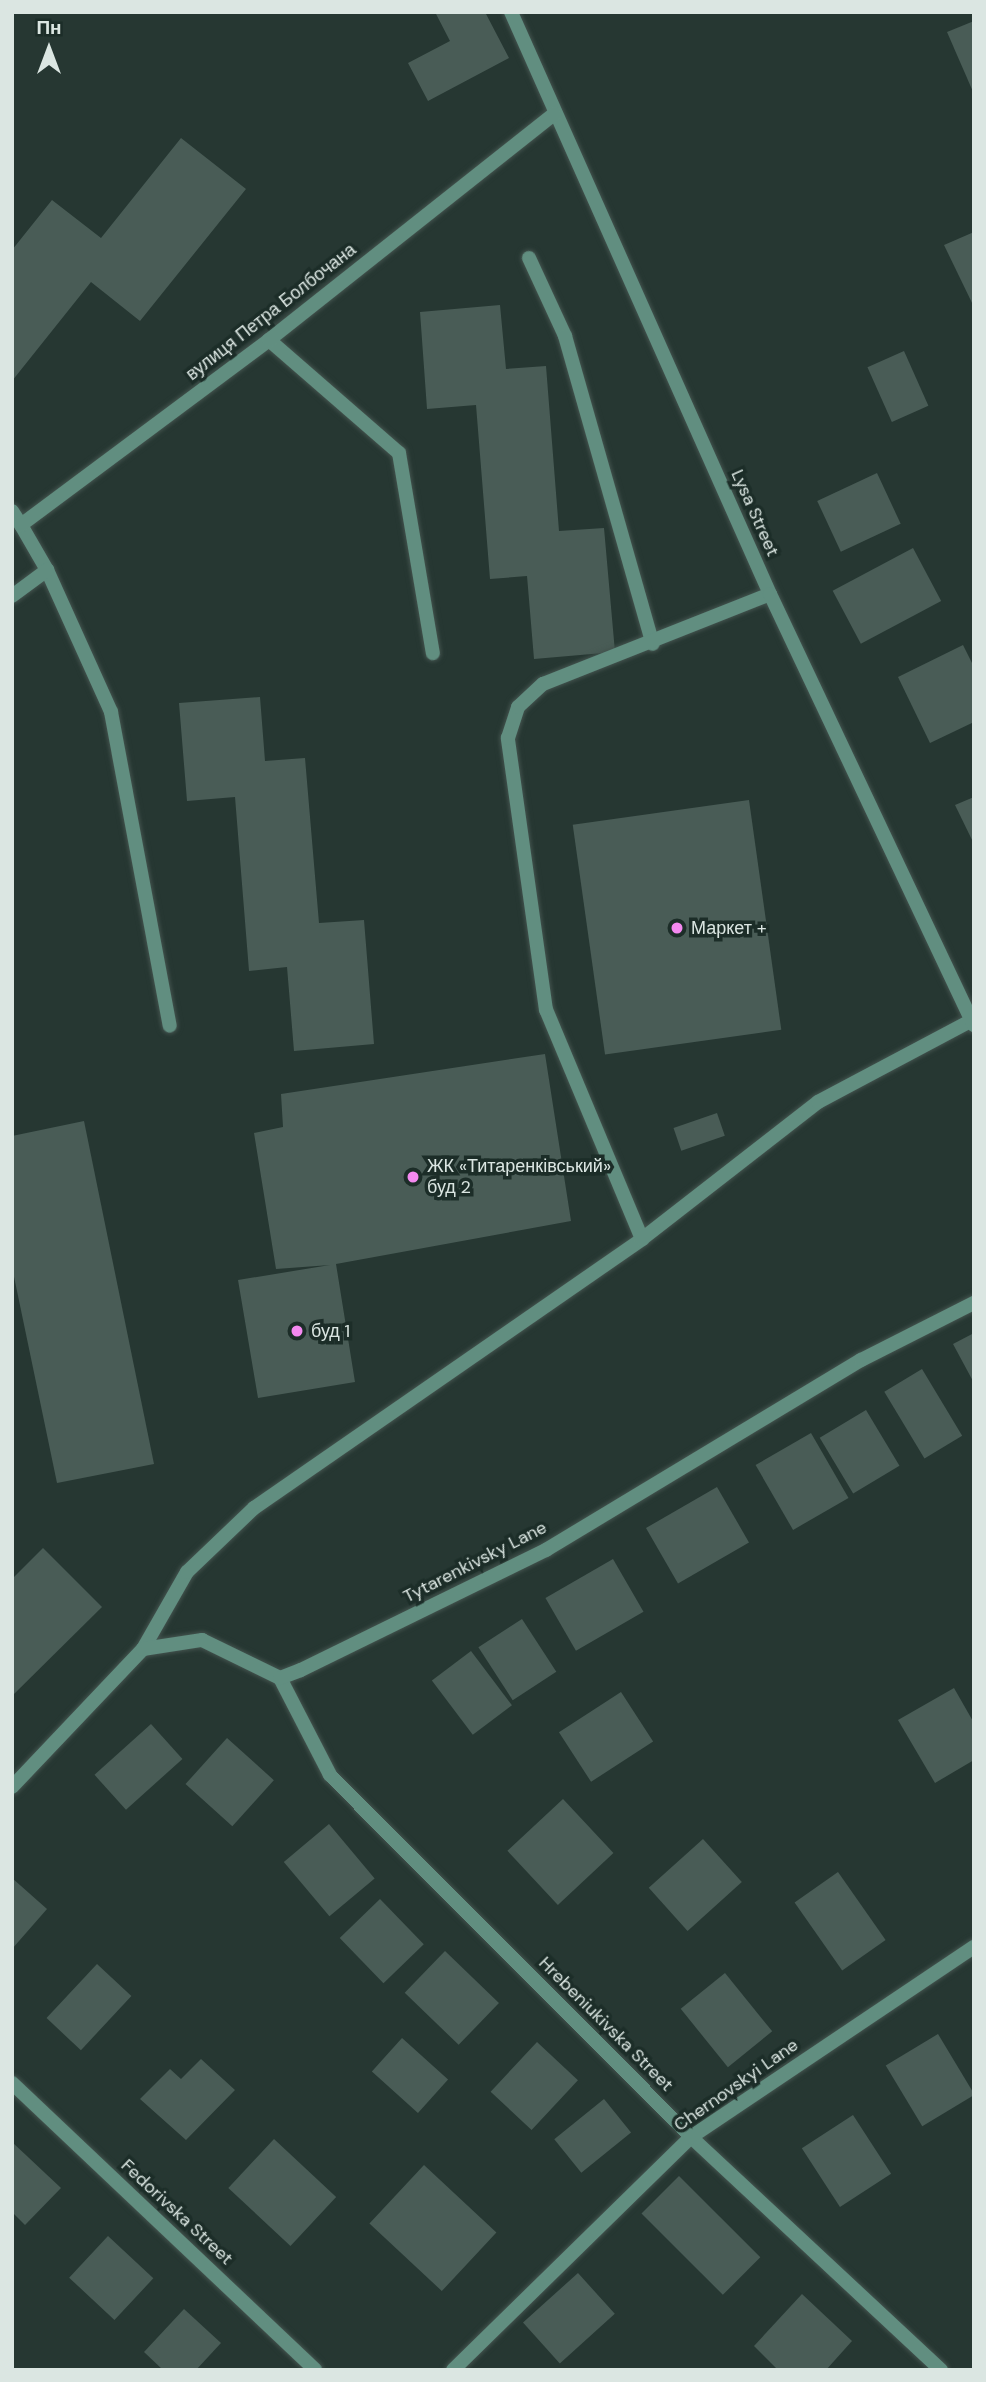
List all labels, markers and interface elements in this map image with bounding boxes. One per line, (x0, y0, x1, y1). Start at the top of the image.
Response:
north arrow (14, 14, 84, 84)
text: Пн (36, 15, 62, 40)
street label: вулиця Петра Болбочана (182, 239, 360, 385)
street label: Lysa Street (726, 466, 784, 560)
place label: Маркет + (691, 917, 767, 939)
marker: Маркет + (669, 920, 685, 936)
place label: ЖК «Титаренківський» буд 2 (427, 1156, 611, 1198)
marker: ЖК «Титаренківський» буд 2 (405, 1169, 421, 1185)
place label: буд 1 (311, 1320, 350, 1342)
marker: буд 1 (289, 1323, 305, 1339)
street label: Tytarenkivsky Lane (400, 1516, 550, 1608)
street label: Hrebeniukivska Street (534, 1952, 678, 2096)
street label: Chernovskyi Lane (670, 2034, 802, 2136)
street label: Fedorivska Street (117, 2155, 237, 2269)

